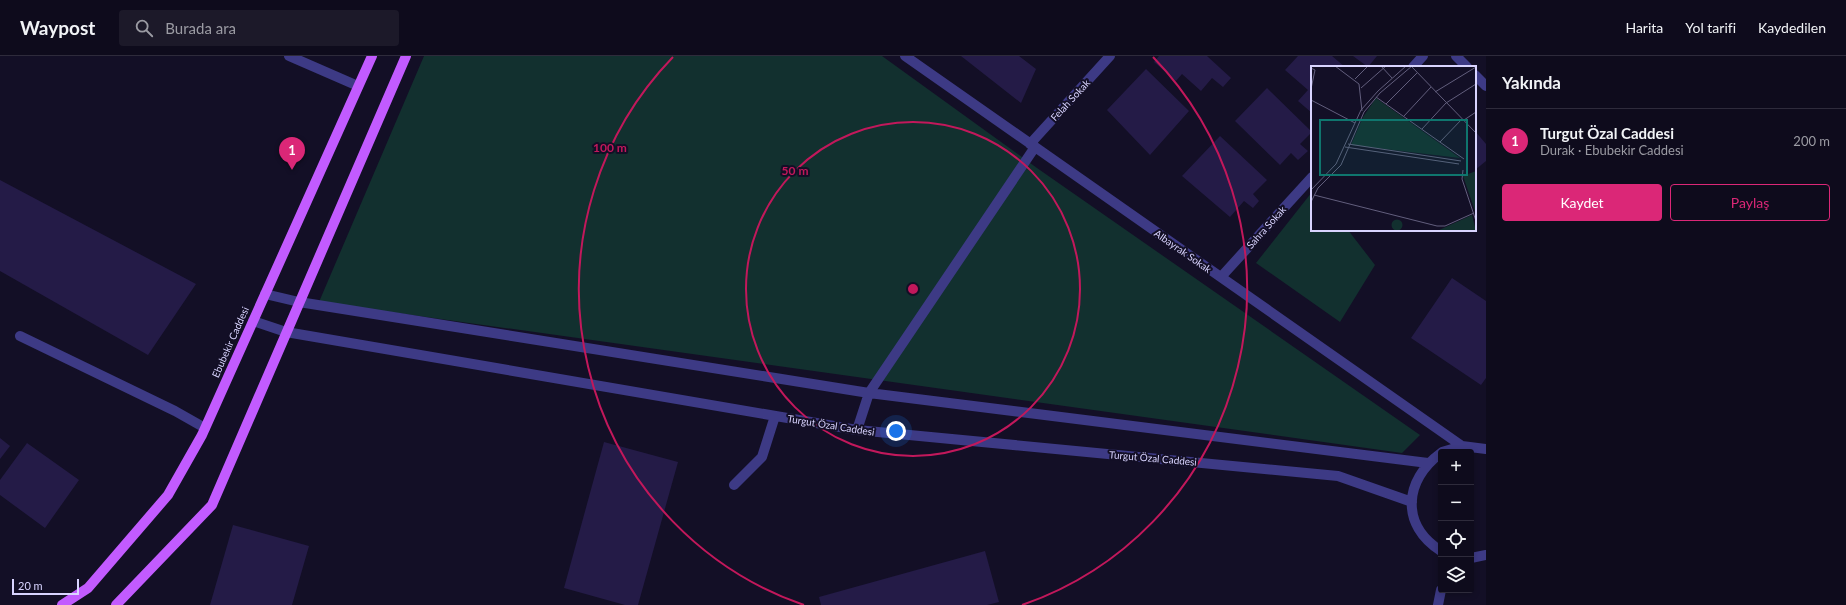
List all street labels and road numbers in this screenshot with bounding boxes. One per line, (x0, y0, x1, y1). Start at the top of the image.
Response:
street label: Felah Sokak (1048, 76, 1093, 123)
street label: Sahra Sokak (1244, 203, 1289, 251)
street label: Albayrak Sokak (1152, 227, 1215, 276)
street label: Ebubekir Caddesi (209, 305, 251, 379)
street label: Turgut Özal Caddesi (787, 412, 875, 438)
street label: Turgut Özal Caddesi (1109, 448, 1197, 468)

